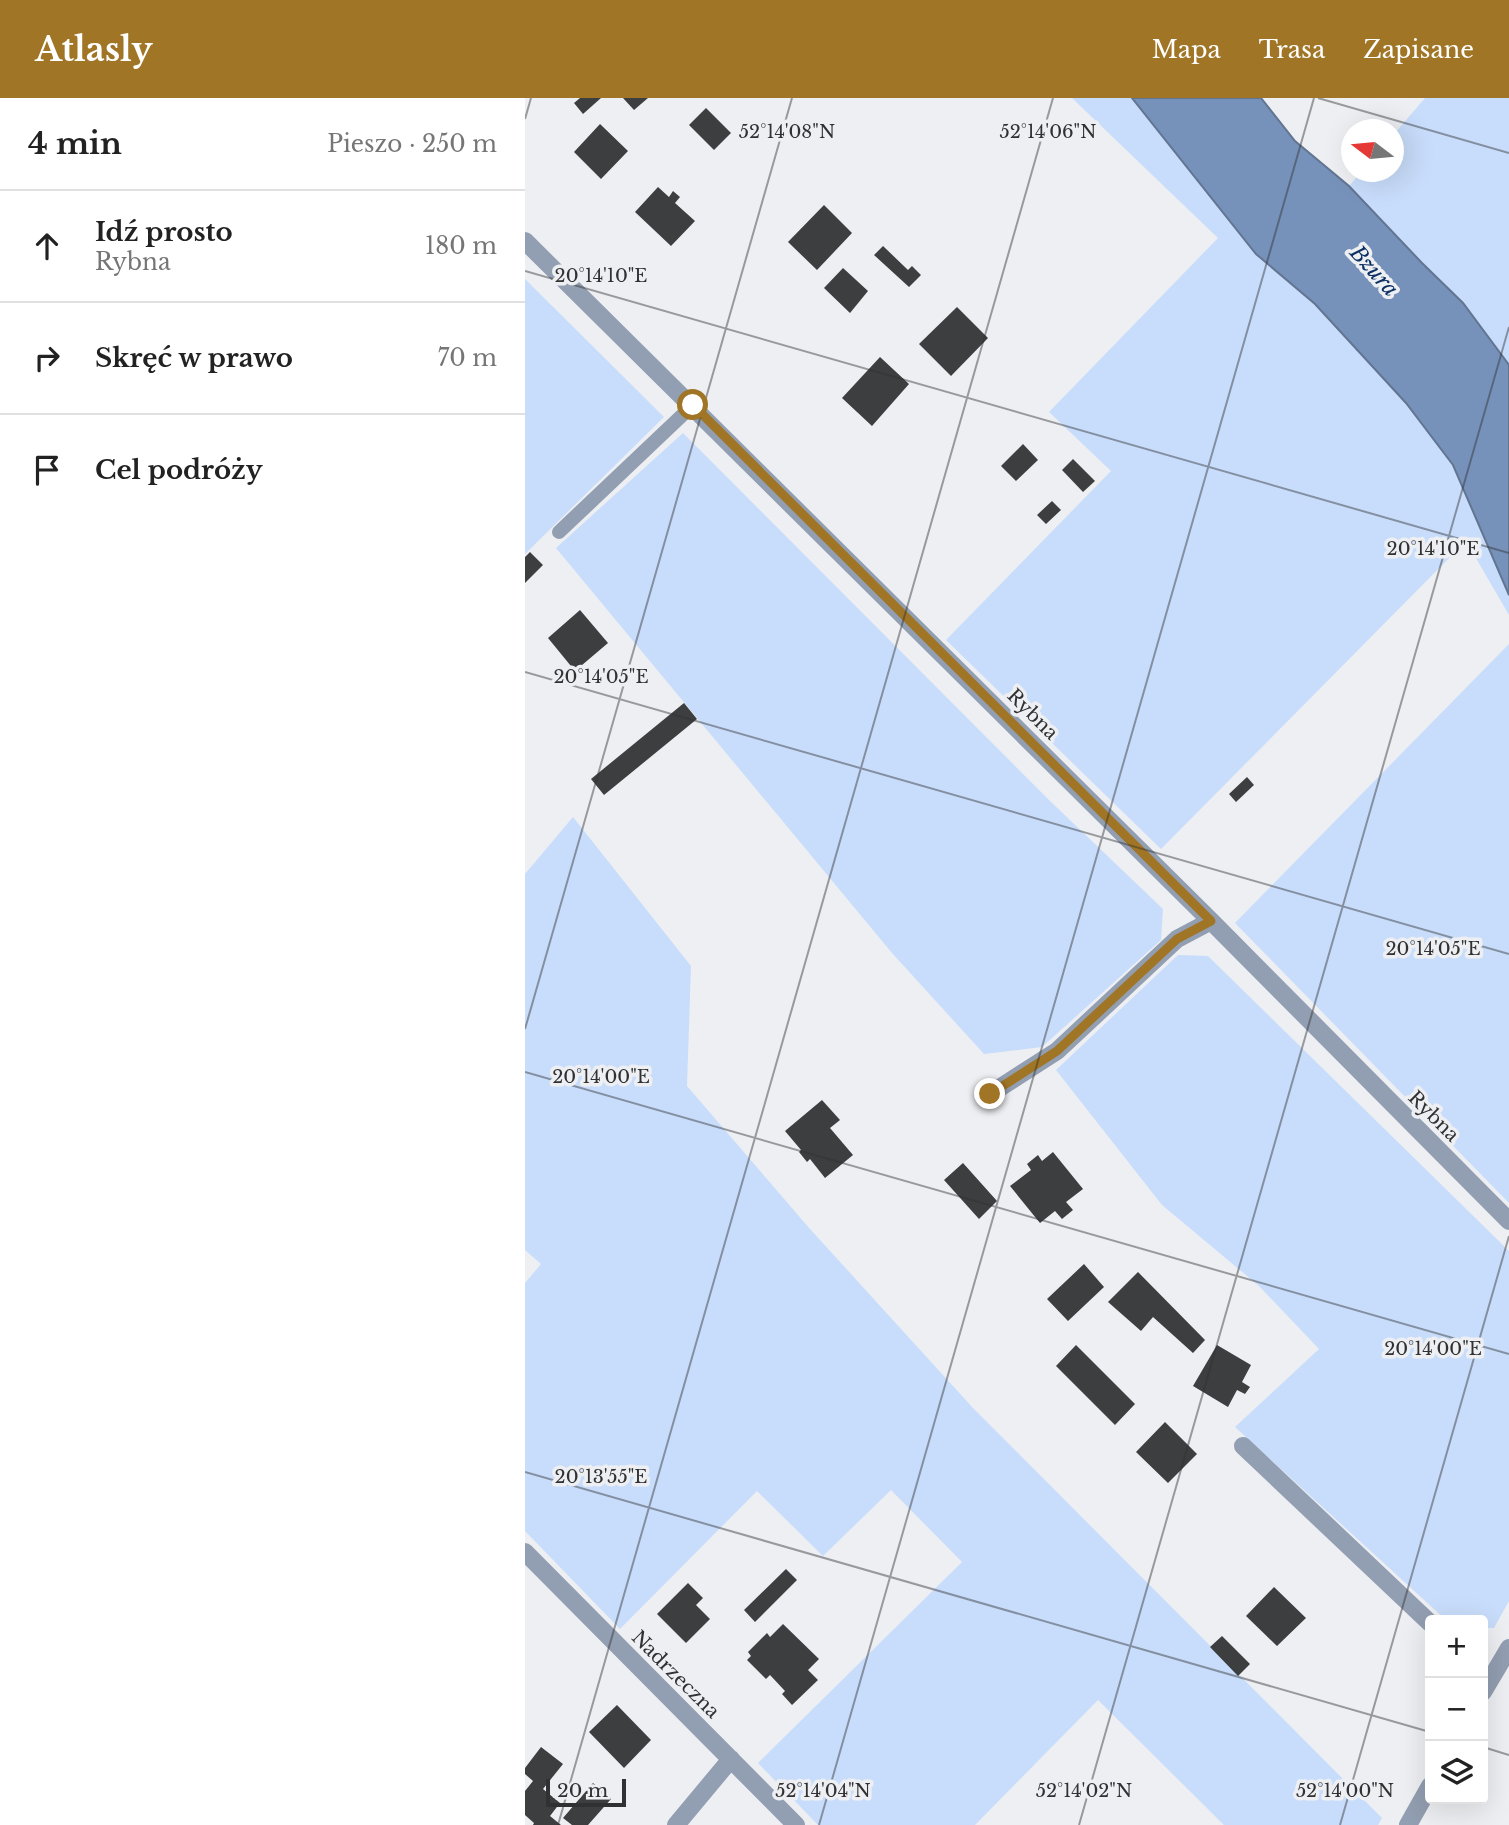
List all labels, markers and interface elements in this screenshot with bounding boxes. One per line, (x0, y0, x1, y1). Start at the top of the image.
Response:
text: Atlasly (35, 29, 153, 70)
text: Mapa (1152, 35, 1221, 64)
text: Trasa (1259, 35, 1325, 64)
text: Zapisane (1363, 35, 1474, 64)
north arrow (1341, 119, 1404, 182)
text: 52°14'08"N (739, 121, 835, 143)
text: 52°14'06"N (1000, 121, 1096, 143)
text: 4 min (28, 125, 122, 162)
text: Pieszo · 250 m (327, 130, 497, 158)
text: Idź prosto (95, 216, 233, 248)
icon: ahead (28, 227, 66, 265)
text: 180 m (425, 232, 497, 260)
water label: Bzura (1344, 239, 1404, 302)
text: Rybna (95, 248, 171, 276)
text: 20°14'10"E (555, 265, 647, 287)
icon: right (28, 339, 66, 377)
text: Skręć w prawo (95, 342, 293, 374)
text: 70 m (438, 344, 497, 372)
route start (677, 389, 708, 420)
icon: arrive (28, 451, 66, 489)
text: Cel podróży (95, 454, 263, 486)
text: 20°14'10"E (1387, 538, 1479, 560)
text: 20°14'05"E (553, 666, 649, 688)
street label: Rybna (1002, 684, 1063, 745)
text: 20°14'05"E (1385, 938, 1481, 960)
text: 20°14'00"E (552, 1066, 650, 1088)
route end (974, 1078, 1005, 1109)
street label: Rybna (1403, 1086, 1464, 1147)
text: 20°14'00"E (1384, 1338, 1482, 1360)
text: 20°13'55"E (555, 1466, 647, 1488)
map controls (1425, 1615, 1488, 1804)
button: + (1425, 1615, 1488, 1678)
street label: Nadrzeczna (627, 1626, 725, 1723)
button: − (1425, 1678, 1488, 1741)
button: layers (1425, 1741, 1488, 1804)
scale bar (546, 1776, 627, 1808)
text: 20 m (557, 1779, 608, 1802)
text: 52°14'04"N (775, 1780, 871, 1802)
text: 52°14'02"N (1036, 1780, 1132, 1802)
text: 52°14'00"N (1296, 1780, 1394, 1802)

